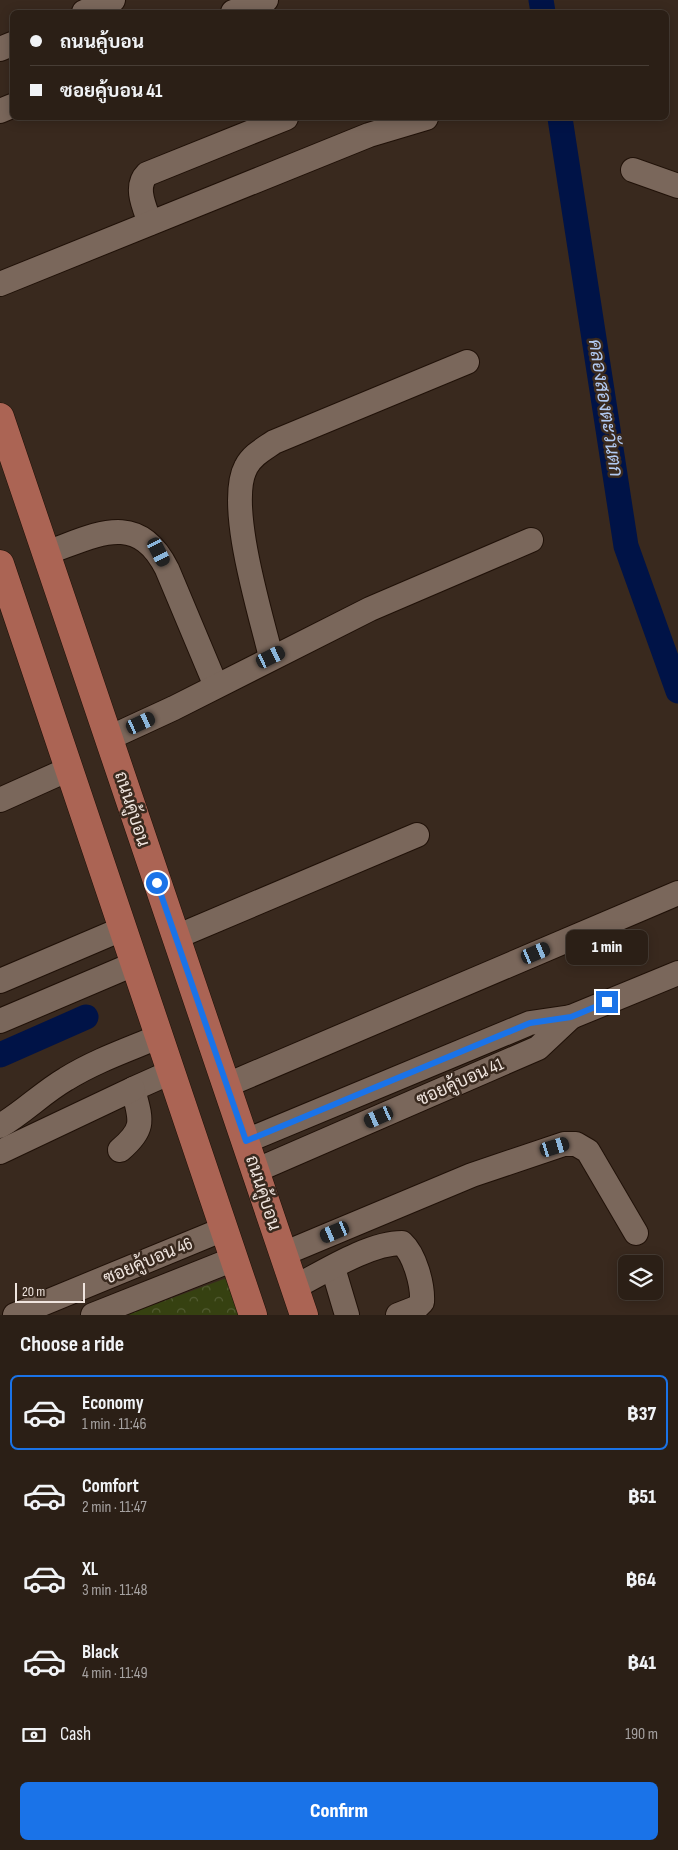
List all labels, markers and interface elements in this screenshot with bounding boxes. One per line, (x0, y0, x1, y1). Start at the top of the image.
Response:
text: ถนนคู้บอน (60, 31, 144, 54)
text: ซอยคู้บอน 41 (60, 80, 163, 103)
water label: คลองสองตะวันตก (583, 338, 627, 479)
car (145, 535, 172, 569)
car (254, 644, 287, 670)
car (124, 710, 157, 736)
street label: ถนนคู้บอน (108, 768, 156, 850)
route start (146, 872, 168, 894)
callout: 1 min (566, 930, 648, 964)
text: 1 min (592, 938, 622, 957)
car (519, 940, 552, 966)
route end (596, 991, 618, 1013)
street label: ซอยคู้บอน 41 (412, 1051, 508, 1112)
car (362, 1104, 395, 1130)
car (538, 1135, 571, 1159)
street label: ถนนคู้บอน (239, 1152, 287, 1234)
car (318, 1219, 351, 1245)
street label: ซอยคู้บอน 46 (100, 1231, 197, 1291)
map controls (618, 1255, 663, 1300)
button: layers (618, 1255, 663, 1300)
scale bar (15, 1280, 85, 1303)
text: 20 m (22, 1283, 45, 1300)
text: Choose a ride (20, 1331, 124, 1358)
icon: car (22, 1390, 67, 1435)
text: Economy (82, 1392, 144, 1415)
text: ฿37 (627, 1403, 656, 1426)
text: 1 min · 11:46 (82, 1415, 146, 1434)
icon: car (22, 1473, 67, 1518)
text: Comfort (82, 1475, 139, 1498)
text: ฿51 (628, 1486, 656, 1509)
text: 2 min · 11:47 (82, 1498, 147, 1517)
icon: car (22, 1556, 67, 1601)
text: XL (82, 1558, 98, 1581)
text: ฿64 (626, 1569, 656, 1592)
text: 3 min · 11:48 (82, 1581, 148, 1600)
icon: car (22, 1639, 67, 1684)
text: Black (82, 1641, 119, 1664)
text: ฿41 (627, 1652, 656, 1675)
text: 4 min · 11:49 (82, 1664, 148, 1683)
icon: cash (20, 1721, 48, 1749)
text: Cash (60, 1723, 91, 1746)
text: 190 m (625, 1725, 658, 1744)
button: Confirm (20, 1782, 658, 1840)

